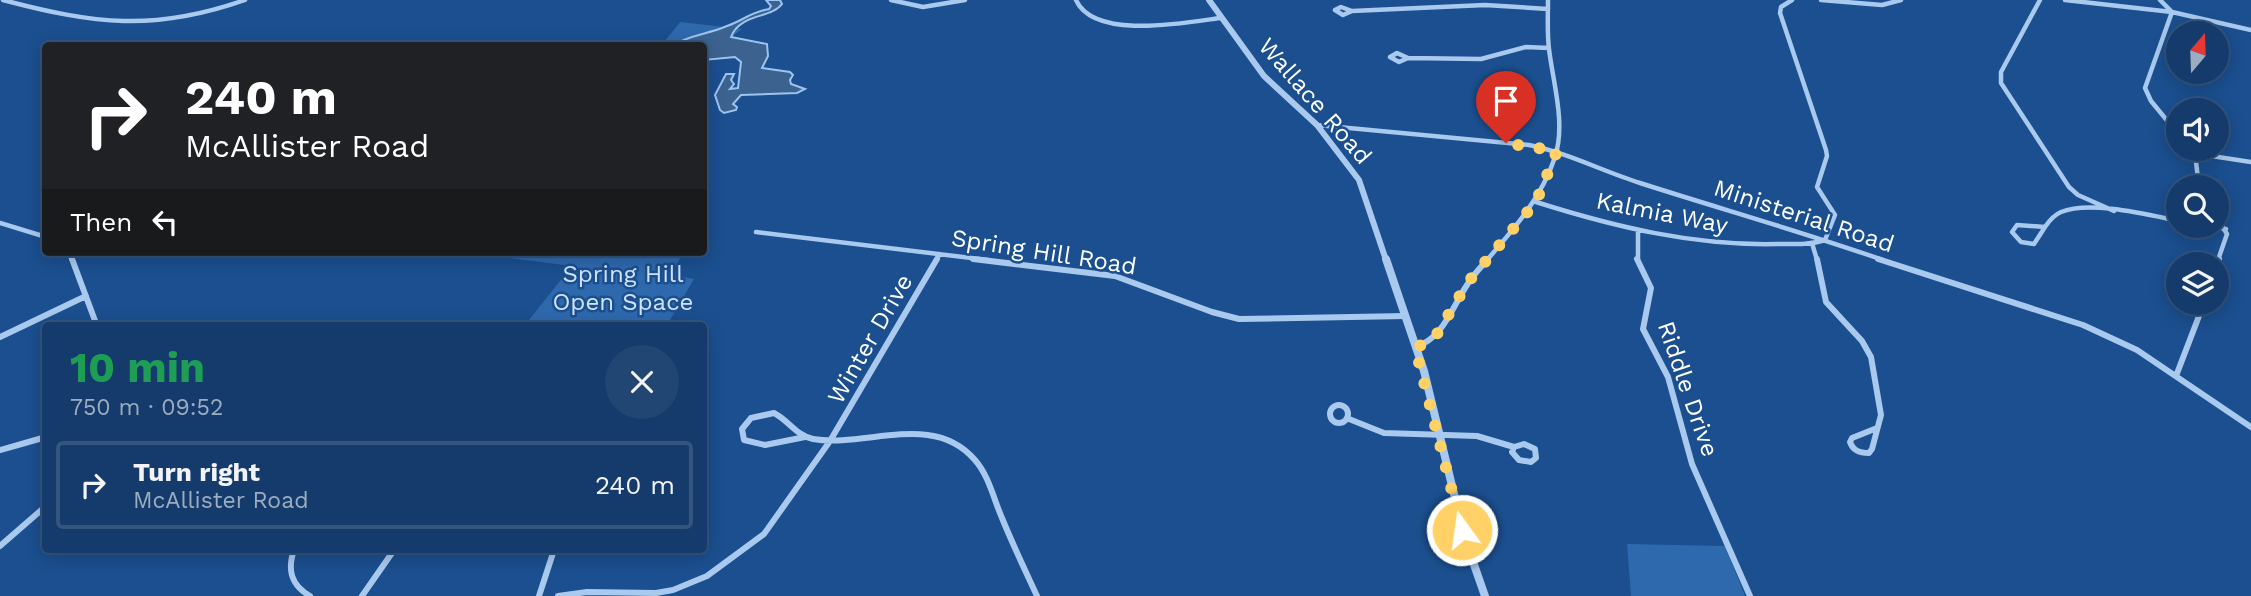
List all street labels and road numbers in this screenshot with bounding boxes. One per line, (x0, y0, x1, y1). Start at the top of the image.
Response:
street label: Wallace Road (1253, 32, 1377, 170)
street label: Ministerial Road (1710, 174, 1898, 258)
street label: Kalmia Way (1594, 187, 1731, 240)
street label: Spring Hill Road (949, 224, 1139, 280)
street label: Winter Drive (822, 269, 918, 409)
street label: Riddle Drive (1652, 318, 1724, 460)

